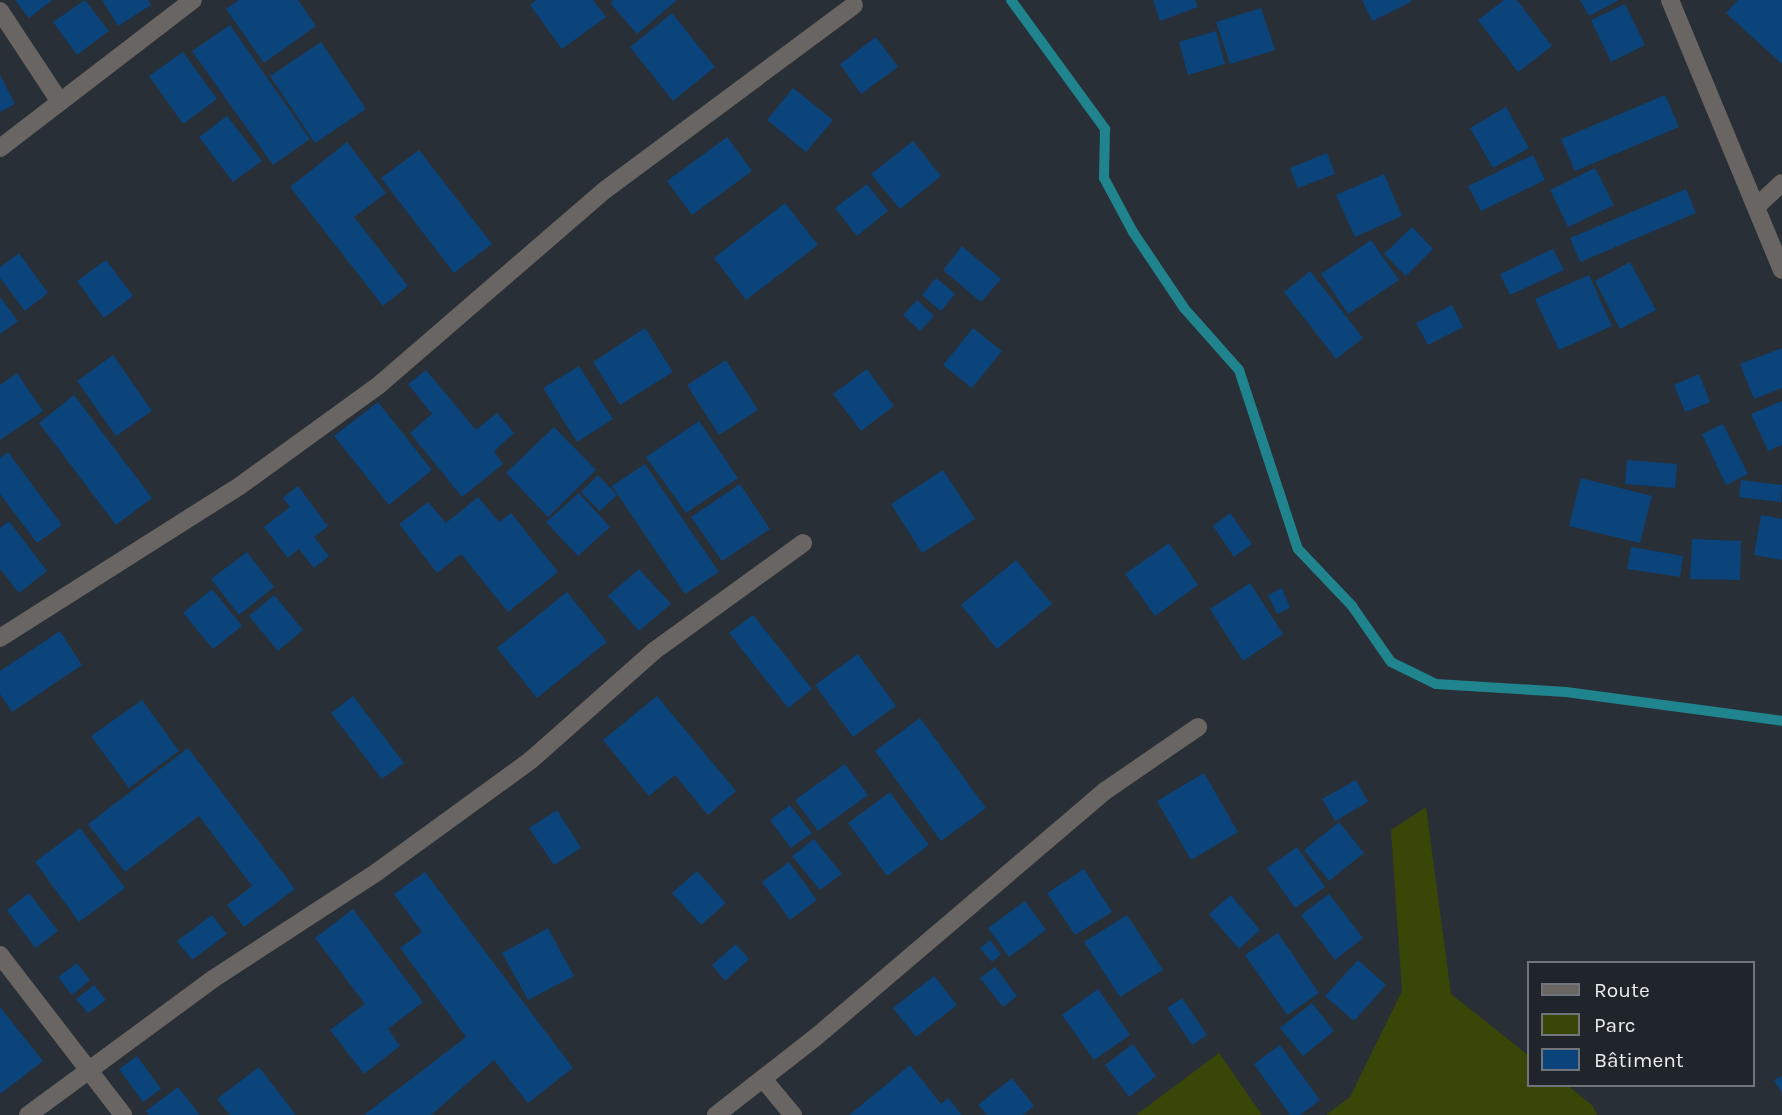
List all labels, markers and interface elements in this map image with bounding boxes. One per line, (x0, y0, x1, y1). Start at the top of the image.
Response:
legend (1526, 961, 1754, 1087)
text: Route (1594, 978, 1650, 1002)
text: Parc (1594, 1013, 1636, 1037)
text: Bâtiment (1594, 1048, 1684, 1072)

